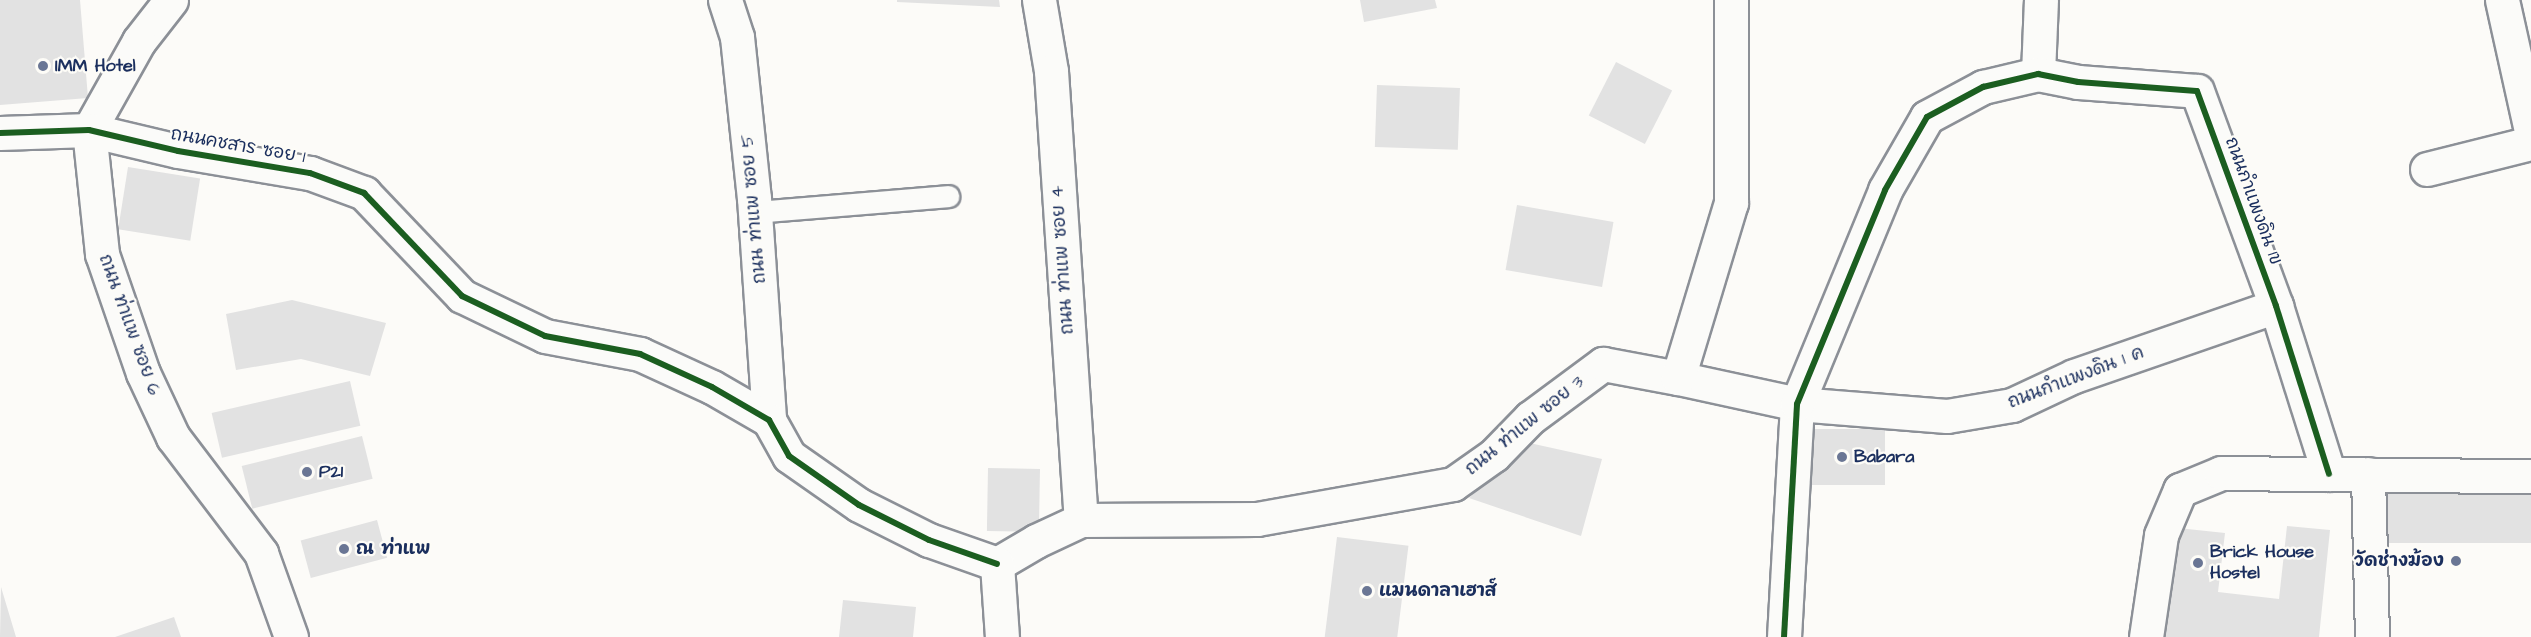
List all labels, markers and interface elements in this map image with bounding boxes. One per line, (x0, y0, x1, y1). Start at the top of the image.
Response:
place label: IMM Hotel (55, 55, 136, 77)
marker: IMM Hotel (36, 59, 50, 73)
street label: ถนนคชสาร ซอย 1 (169, 124, 307, 168)
street label: ถนน ท่าแพ ซอย 5 (737, 133, 771, 285)
street label: ถนนกำแพงดิน 1ข (2220, 134, 2286, 268)
street label: ถนน ท่าแพ ซอย 4 (1047, 185, 1079, 335)
street label: ถนน ท่าแพ ซอย 6 (93, 252, 165, 398)
street label: ถนนกำแพงดิน 1 ค (2005, 342, 2147, 414)
street label: ถนน ท่าแพ ซอย 3 (1461, 372, 1589, 480)
place label: Babara (1854, 446, 1914, 468)
marker: Babara (1835, 450, 1849, 464)
place label: P21 (319, 461, 343, 483)
marker: P21 (300, 465, 314, 479)
place label: ณ ท่าแพ (356, 538, 430, 560)
marker: ณ ท่าแพ (337, 542, 351, 556)
place label: Brick House Hostel (2210, 542, 2314, 584)
place label: วัดช่างฆ้อง (2354, 550, 2444, 572)
marker: วัดช่างฆ้อง (2449, 554, 2463, 568)
marker: Brick House Hostel (2191, 556, 2205, 570)
place label: แมนดาลาเฮาส์ (1379, 580, 1496, 602)
marker: แมนดาลาเฮาส์ (1360, 584, 1374, 598)

